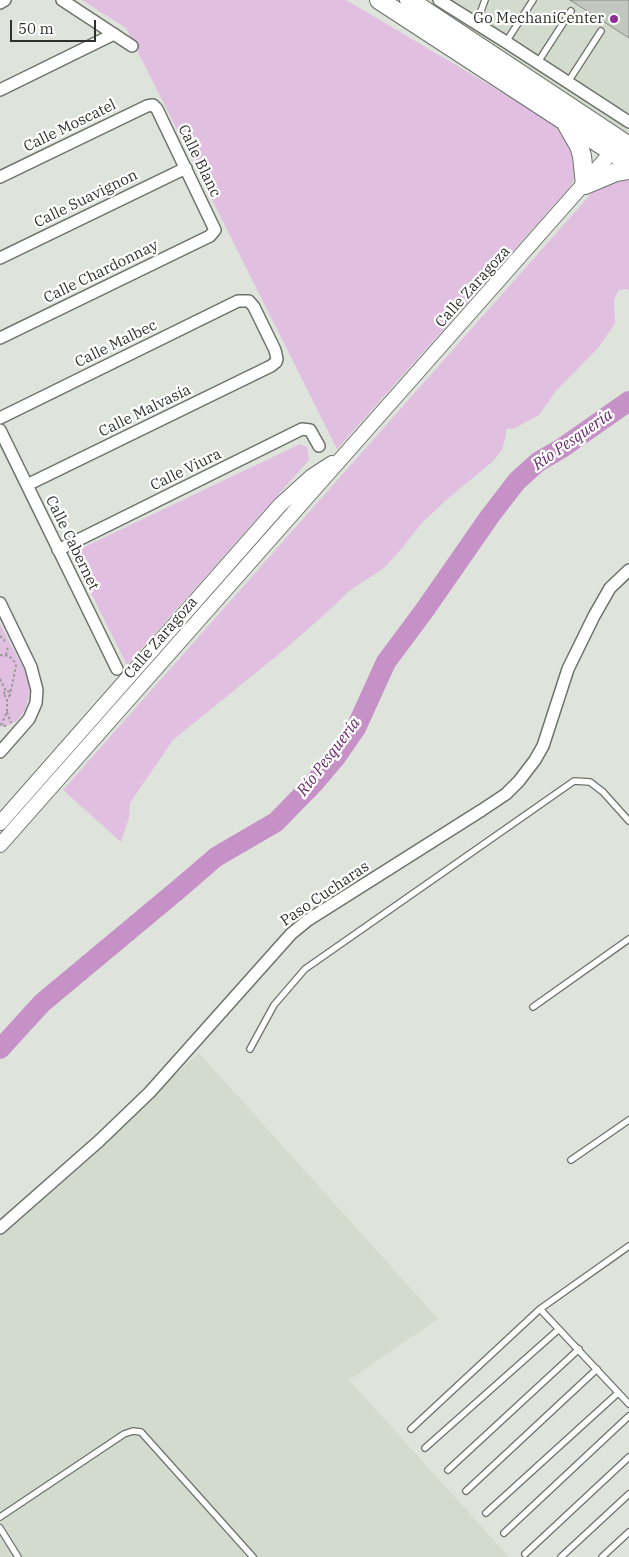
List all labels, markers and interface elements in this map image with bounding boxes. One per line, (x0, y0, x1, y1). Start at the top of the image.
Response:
scale bar (12, 10, 99, 42)
place label: Go MechaniCenter (473, 10, 604, 28)
marker: Go MechaniCenter (608, 13, 620, 25)
text: 50 m (18, 19, 54, 38)
street label: Calle Moscatel (21, 96, 119, 156)
street label: Calle Blanc (174, 122, 224, 200)
street label: Calle Suavignon (31, 166, 141, 232)
street label: Calle Chardonnay (41, 237, 161, 307)
street label: Calle Zaragoza (432, 243, 514, 331)
street label: Calle Malbec (72, 316, 160, 372)
street label: Calle Malvasía (96, 381, 194, 441)
water label: Río Pesquería (529, 405, 617, 475)
street label: Calle Viura (148, 445, 224, 495)
street label: Calle Cabernet (41, 493, 103, 593)
street label: Calle Zaragoza (120, 593, 202, 683)
water label: Río Pesquería (293, 714, 365, 800)
street label: Paso Cucharas (277, 858, 373, 930)

